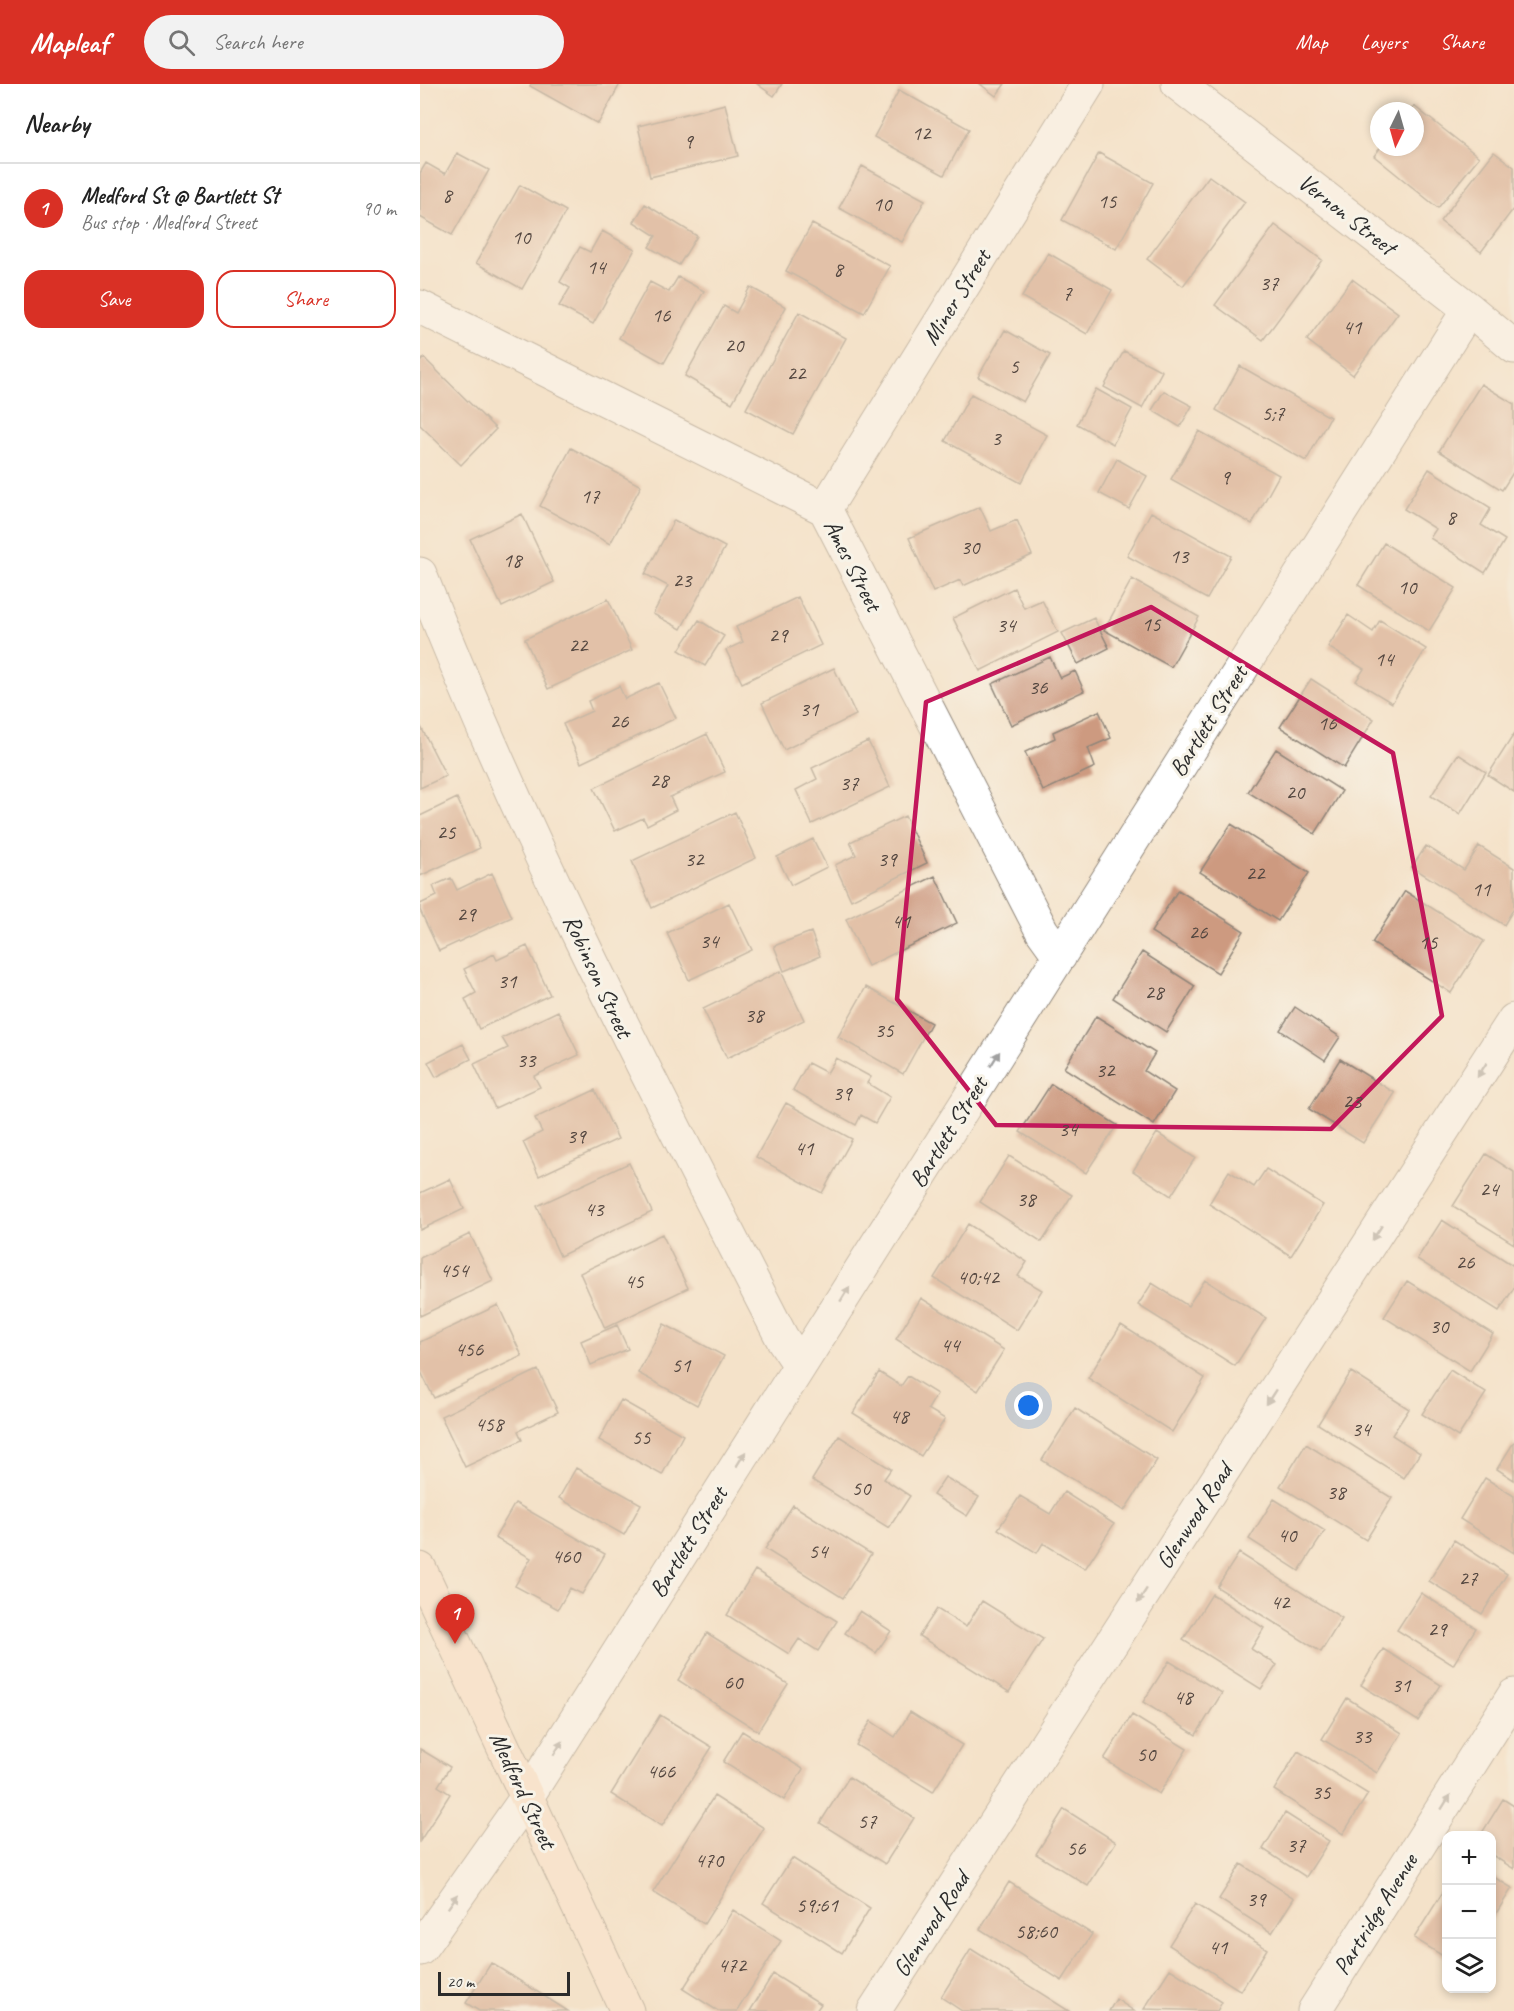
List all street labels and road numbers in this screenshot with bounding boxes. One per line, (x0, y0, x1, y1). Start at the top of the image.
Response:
street label: Vernon Street (1292, 167, 1404, 263)
street label: Miner Street (915, 242, 998, 350)
street label: Ames Street (817, 514, 890, 618)
street label: Bartlett Street (1162, 658, 1255, 782)
street label: Robinson Street (557, 910, 640, 1044)
street label: Bartlett Street (902, 1069, 995, 1193)
street label: Glenwood Road (1149, 1455, 1241, 1574)
street label: Bartlett Street (642, 1479, 735, 1603)
street label: Medford Street (483, 1727, 564, 1855)
street label: Partridge Avenue (1326, 1846, 1425, 1980)
street label: Glenwood Road (886, 1863, 978, 1982)

